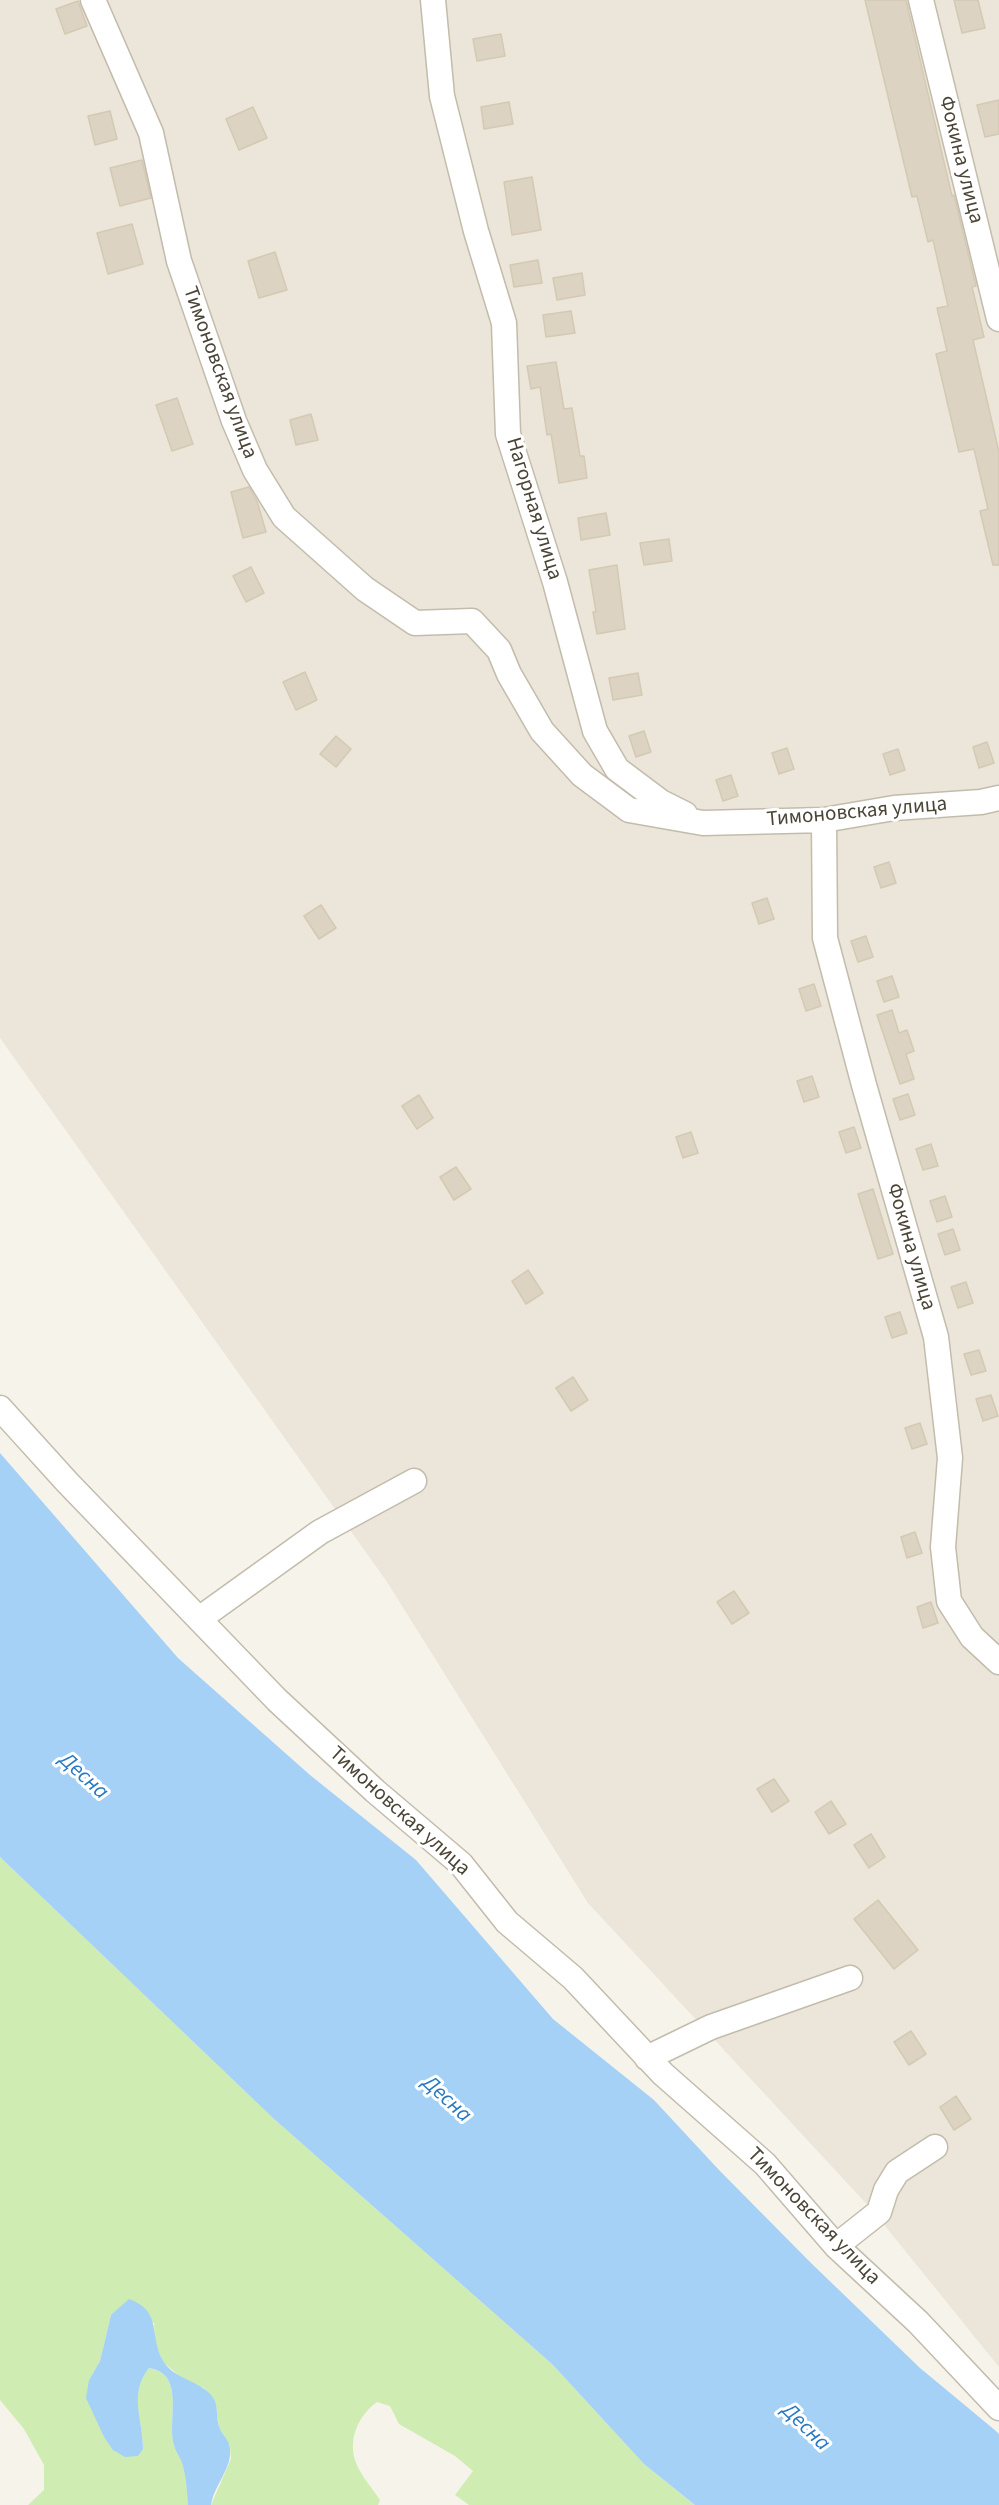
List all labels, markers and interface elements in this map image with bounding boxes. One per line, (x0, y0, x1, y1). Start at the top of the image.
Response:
street label: Фокина улица (932, 94, 988, 226)
street label: Тимоновская улица (176, 284, 262, 462)
street label: Нагорная улица (499, 435, 567, 583)
street label: Тимоновская улица (766, 793, 948, 833)
street label: Фокина улица (880, 1181, 940, 1313)
street label: Тимоновская улица (323, 1742, 475, 1882)
water label: Десна (53, 1748, 113, 1806)
water label: Десна (416, 2071, 476, 2129)
street label: Тимоновская улица (741, 2143, 885, 2291)
water label: Десна (775, 2399, 835, 2457)

